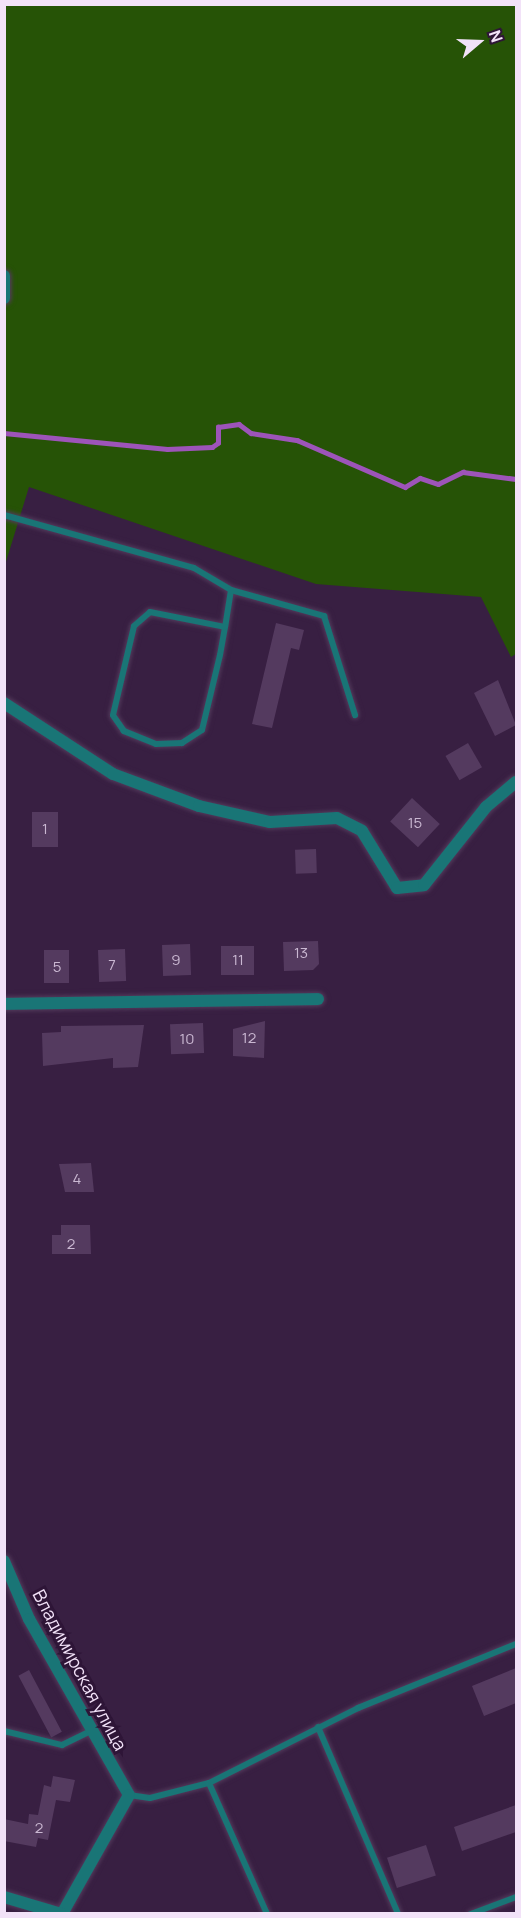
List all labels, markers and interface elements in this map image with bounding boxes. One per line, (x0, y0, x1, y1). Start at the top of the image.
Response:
north arrow (449, 12, 509, 72)
text: N (484, 27, 508, 45)
house number: 15 (408, 814, 422, 832)
house number: 1 (42, 820, 48, 838)
house number: 13 (294, 944, 308, 962)
house number: 9 (171, 951, 181, 969)
house number: 11 (232, 951, 244, 969)
house number: 7 (108, 956, 116, 974)
house number: 5 (53, 958, 61, 976)
house number: 12 (242, 1029, 256, 1047)
house number: 10 (180, 1030, 194, 1048)
house number: 4 (73, 1170, 81, 1188)
house number: 2 (67, 1235, 75, 1253)
street label: Владимирская улица (28, 1586, 132, 1754)
house number: 2 (35, 1819, 43, 1837)

